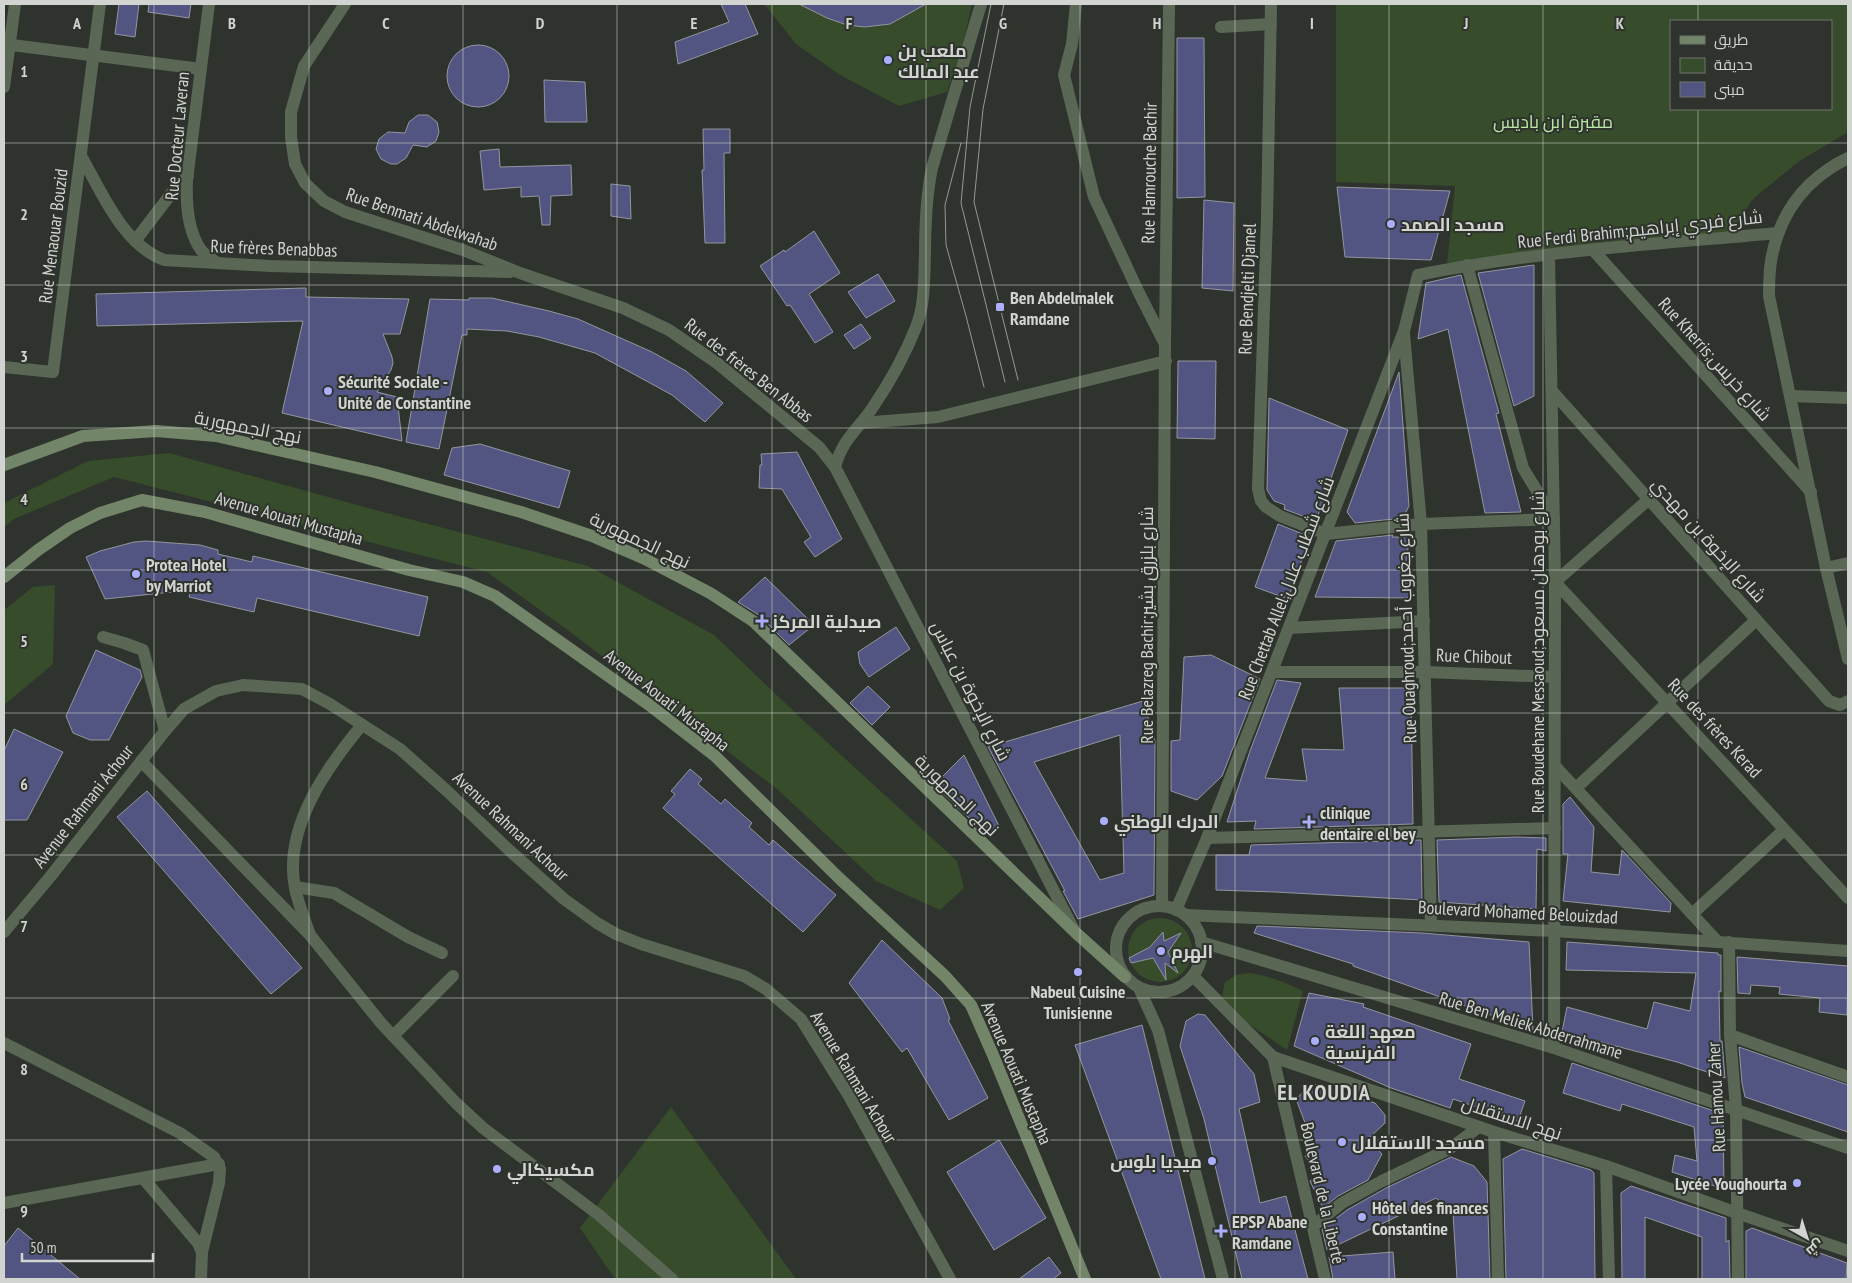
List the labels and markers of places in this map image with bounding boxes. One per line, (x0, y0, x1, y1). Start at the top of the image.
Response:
place label: ملعب بن عبد المالك (898, 39, 980, 83)
marker: ملعب بن عبد المالك (882, 54, 894, 66)
place label: مسجد الصمد (1401, 213, 1504, 236)
marker: مسجد الصمد (1385, 218, 1397, 230)
place label: Ben Abdelmalek Ramdane (1010, 286, 1114, 330)
marker: Ben Abdelmalek Ramdane (994, 301, 1006, 313)
place label: Sécurité Sociale - Unité de Constantine (338, 370, 471, 414)
marker: Sécurité Sociale - Unité de Constantine (322, 385, 334, 397)
place label: Protea Hotel by Marriot (146, 553, 227, 597)
marker: Protea Hotel by Marriot (130, 568, 142, 580)
place label: صيدلية المركز (771, 610, 881, 633)
marker: صيدلية المركز (756, 615, 768, 627)
place label: clinique dentaire el bey (1320, 801, 1416, 845)
place label: الدرك الوطني (1114, 810, 1219, 837)
marker: الدرك الوطني (1098, 815, 1110, 827)
marker: clinique dentaire el bey (1302, 815, 1316, 829)
place label: الهرم (1171, 940, 1213, 964)
marker: الهرم (1155, 945, 1167, 957)
marker: Nabeul Cuisine Tunisienne (1072, 966, 1084, 978)
place label: Nabeul Cuisine Tunisienne (1030, 980, 1126, 1024)
place label: معهد اللغة الفرنسية (1325, 1020, 1416, 1064)
marker: معهد اللغة الفرنسية (1309, 1035, 1321, 1047)
place label: مسجد الاستقلال (1352, 1131, 1485, 1154)
marker: مسجد الاستقلال (1336, 1136, 1348, 1148)
place label: ميديا بلوس (1110, 1150, 1202, 1173)
marker: ميديا بلوس (1206, 1155, 1218, 1167)
place label: مكسيكالي (507, 1158, 595, 1185)
marker: مكسيكالي (491, 1163, 503, 1175)
place label: Lycée Youghourta (1675, 1172, 1787, 1195)
marker: Lycée Youghourta (1791, 1177, 1803, 1189)
place label: Hôtel des finances Constantine (1372, 1196, 1488, 1240)
place label: EPSP Abane Ramdane (1232, 1210, 1308, 1254)
marker: Hôtel des finances Constantine (1356, 1211, 1368, 1223)
marker: EPSP Abane Ramdane (1214, 1224, 1228, 1238)

